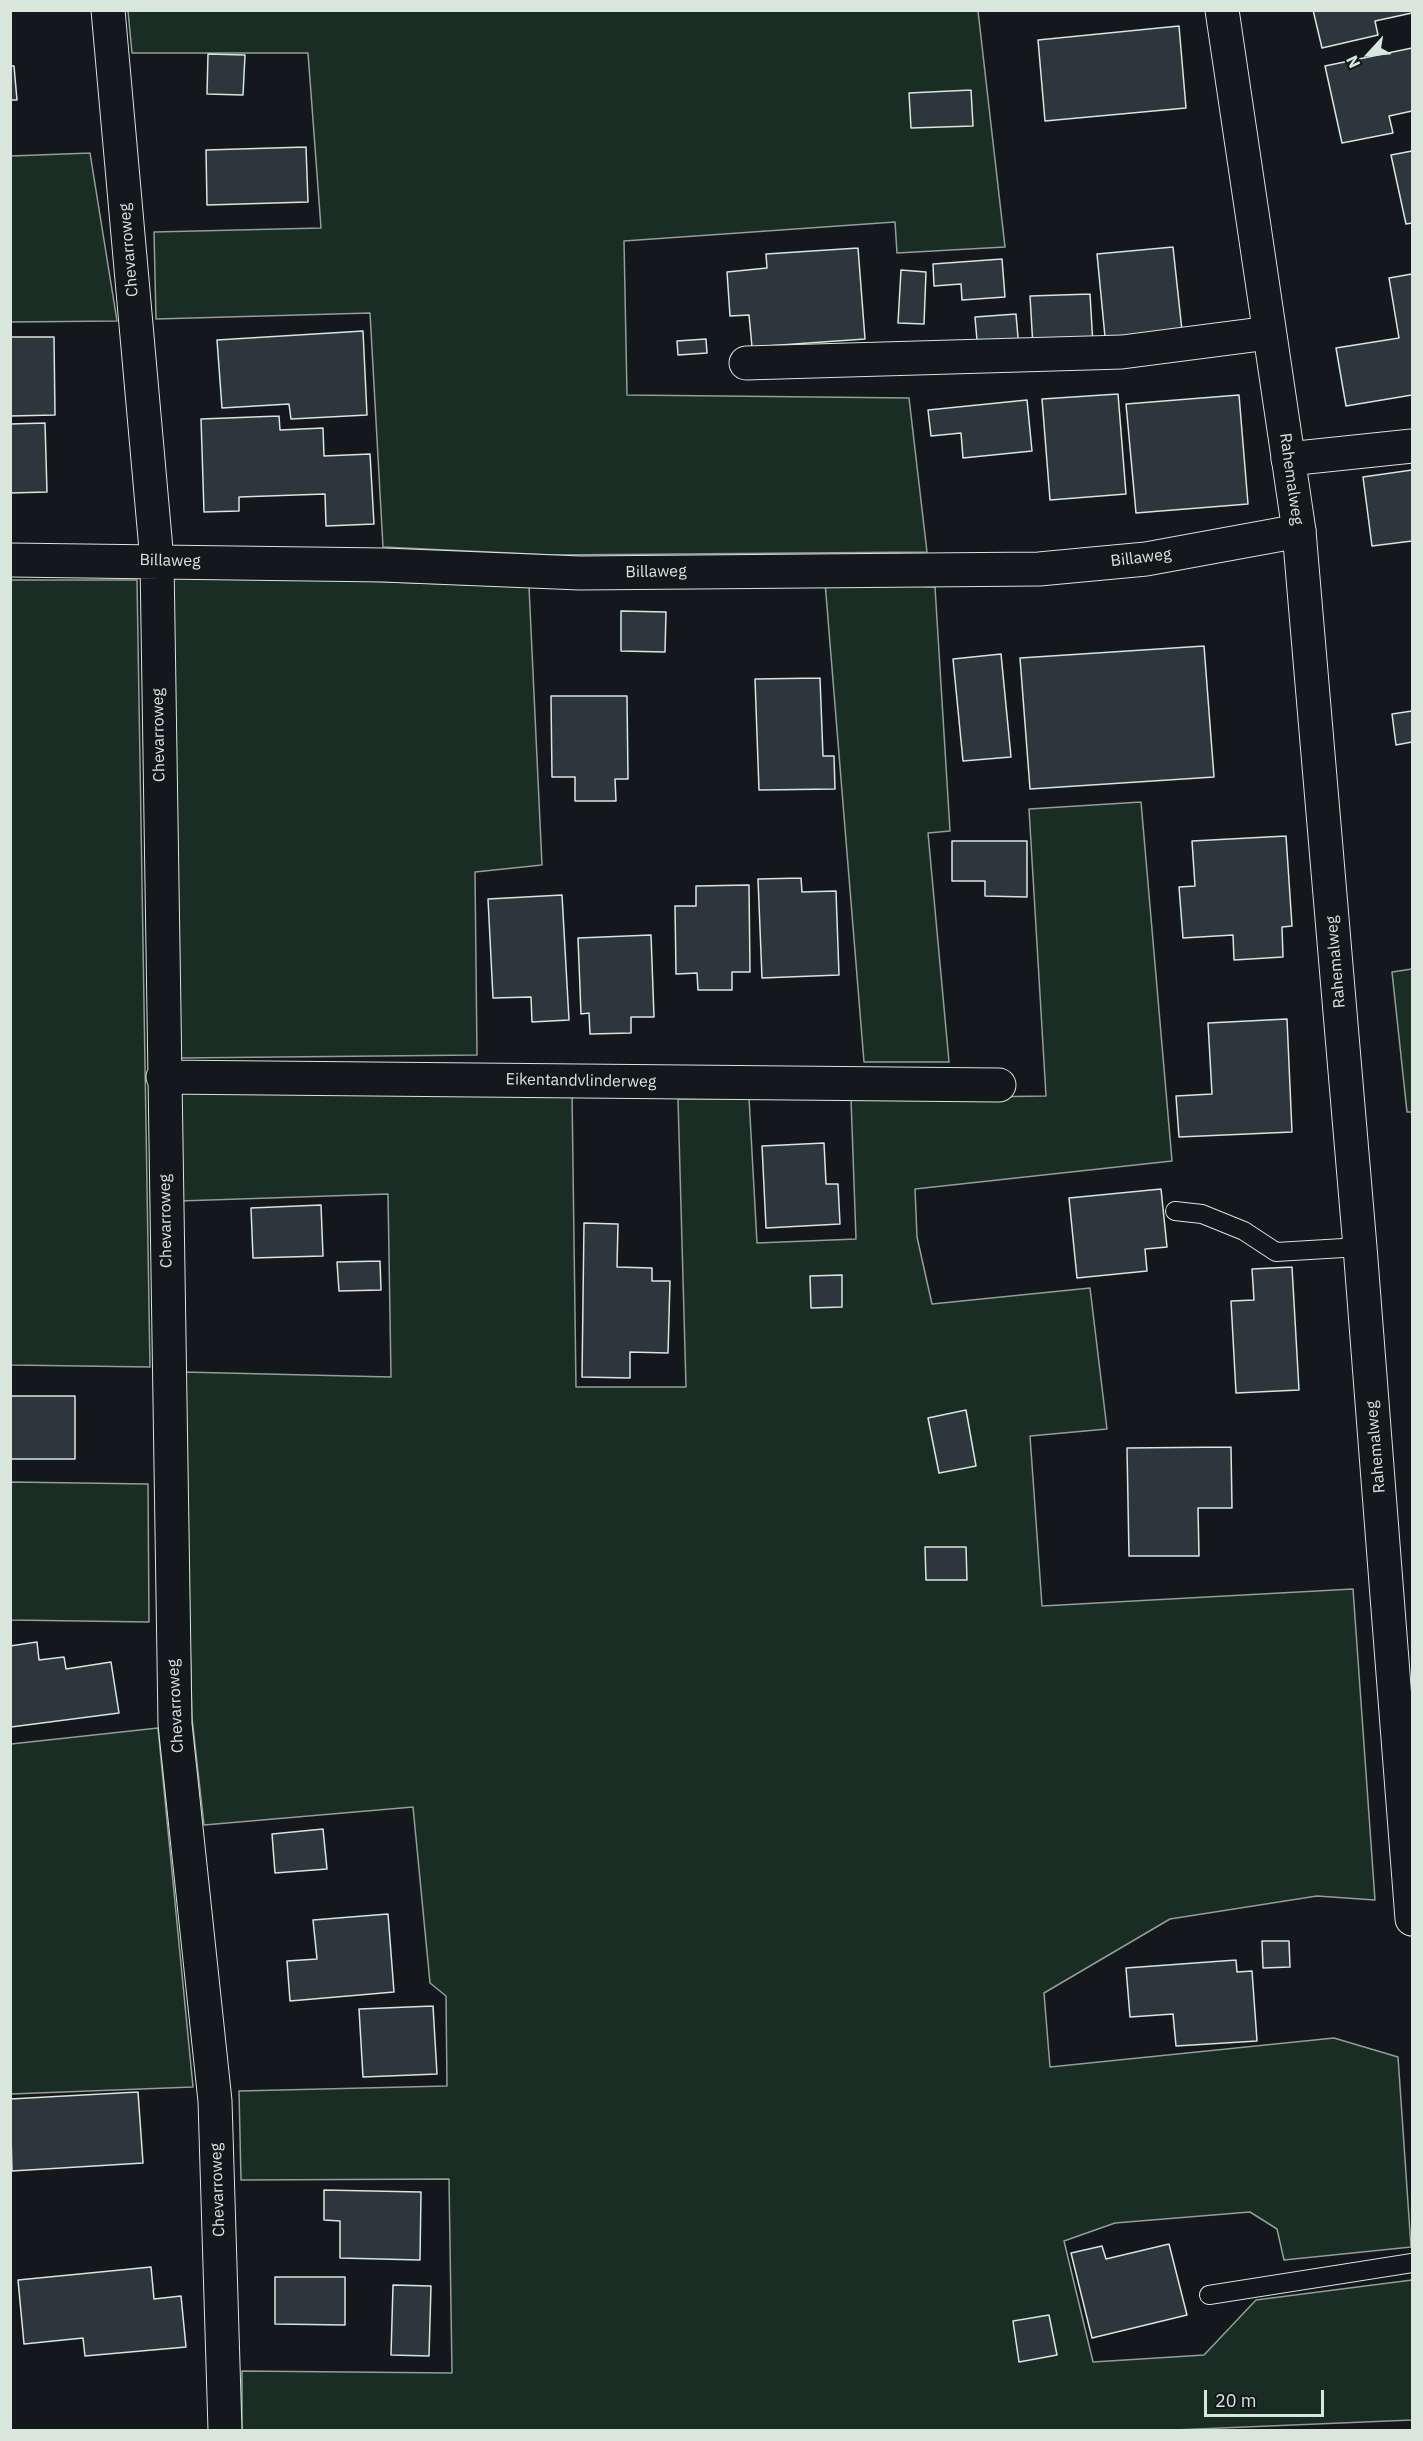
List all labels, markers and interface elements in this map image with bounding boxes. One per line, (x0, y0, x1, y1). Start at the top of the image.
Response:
north arrow (1339, 24, 1399, 84)
text: N (1341, 52, 1364, 71)
street label: Chevarroweg (115, 202, 143, 298)
street label: Rahemalweg (1275, 432, 1307, 526)
street label: Billaweg (1110, 545, 1172, 571)
street label: Billaweg (139, 551, 201, 571)
street label: Billaweg (625, 562, 687, 582)
street label: Chevarroweg (149, 688, 169, 782)
street label: Rahemalweg (1322, 915, 1350, 1009)
street label: Eikentandvlinderweg (506, 1070, 656, 1092)
street label: Chevarroweg (156, 1174, 176, 1268)
street label: Rahemalweg (1362, 1400, 1390, 1494)
street label: Chevarroweg (164, 1659, 188, 1753)
street label: Chevarroweg (207, 2143, 229, 2237)
scale bar (1207, 2378, 1327, 2416)
text: 20 m (1215, 2389, 1257, 2412)

